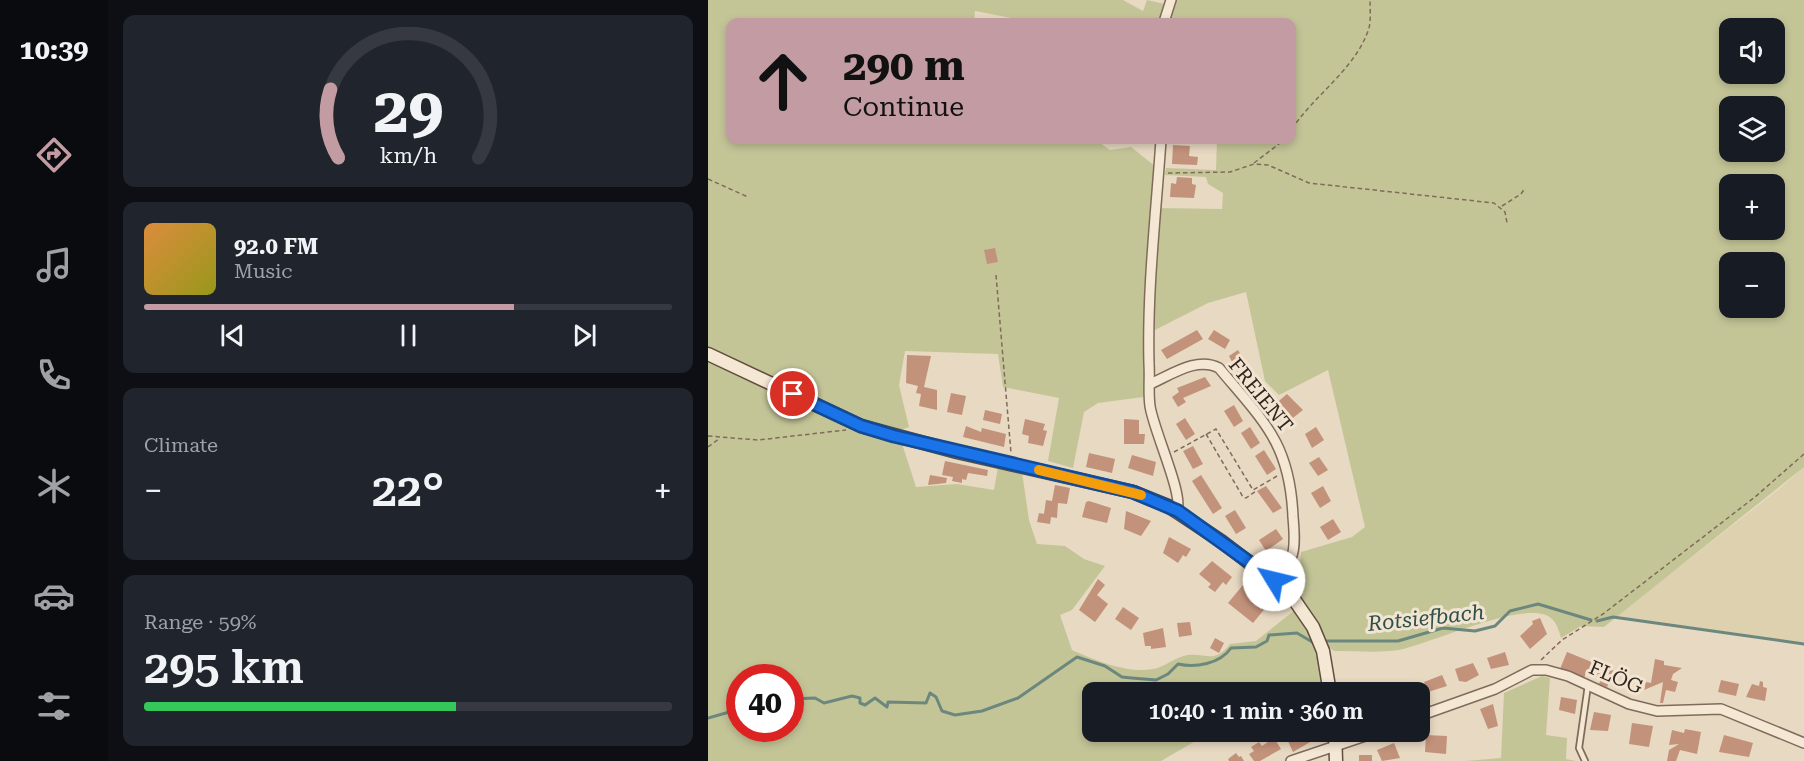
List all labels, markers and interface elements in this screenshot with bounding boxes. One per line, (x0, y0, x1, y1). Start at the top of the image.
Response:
map controls (1719, 18, 1785, 318)
button: sound (1719, 18, 1785, 84)
text: 10:39 (20, 34, 88, 66)
text: 290 m (843, 41, 965, 90)
icon: ahead (744, 42, 822, 120)
text: 29 (373, 74, 443, 147)
text: Continue (843, 91, 964, 123)
button: layers (1719, 96, 1785, 162)
icon: directions (33, 134, 75, 176)
text: km/h (379, 143, 437, 168)
button: + (1719, 174, 1785, 240)
text: 92.0 FM (234, 234, 318, 259)
icon: music (33, 244, 75, 286)
button: − (1719, 252, 1785, 318)
text: Music (234, 259, 293, 283)
icon: previous (216, 319, 249, 352)
icon: pause (392, 319, 425, 352)
icon: next (568, 319, 601, 352)
street label: FREIENT (1224, 353, 1298, 437)
icon: phone (33, 354, 75, 396)
pin (767, 368, 818, 419)
icon: arrive (776, 377, 809, 410)
text: Climate (144, 433, 218, 457)
text: 22° (372, 464, 444, 517)
icon: climate (33, 465, 75, 507)
text: − (144, 471, 162, 510)
text: + (654, 471, 672, 510)
position arrow (1242, 548, 1306, 612)
icon: car (33, 575, 75, 617)
water label: Rotsiefbach (1366, 600, 1486, 636)
text: Range · 59% (144, 610, 256, 634)
text: 295 km (144, 641, 304, 694)
street label: FLÖG (1586, 655, 1647, 699)
speed limit sign: 40 (726, 664, 804, 742)
icon: filters (33, 685, 75, 727)
text: 10:40 · 1 min · 360 m (1149, 699, 1363, 724)

